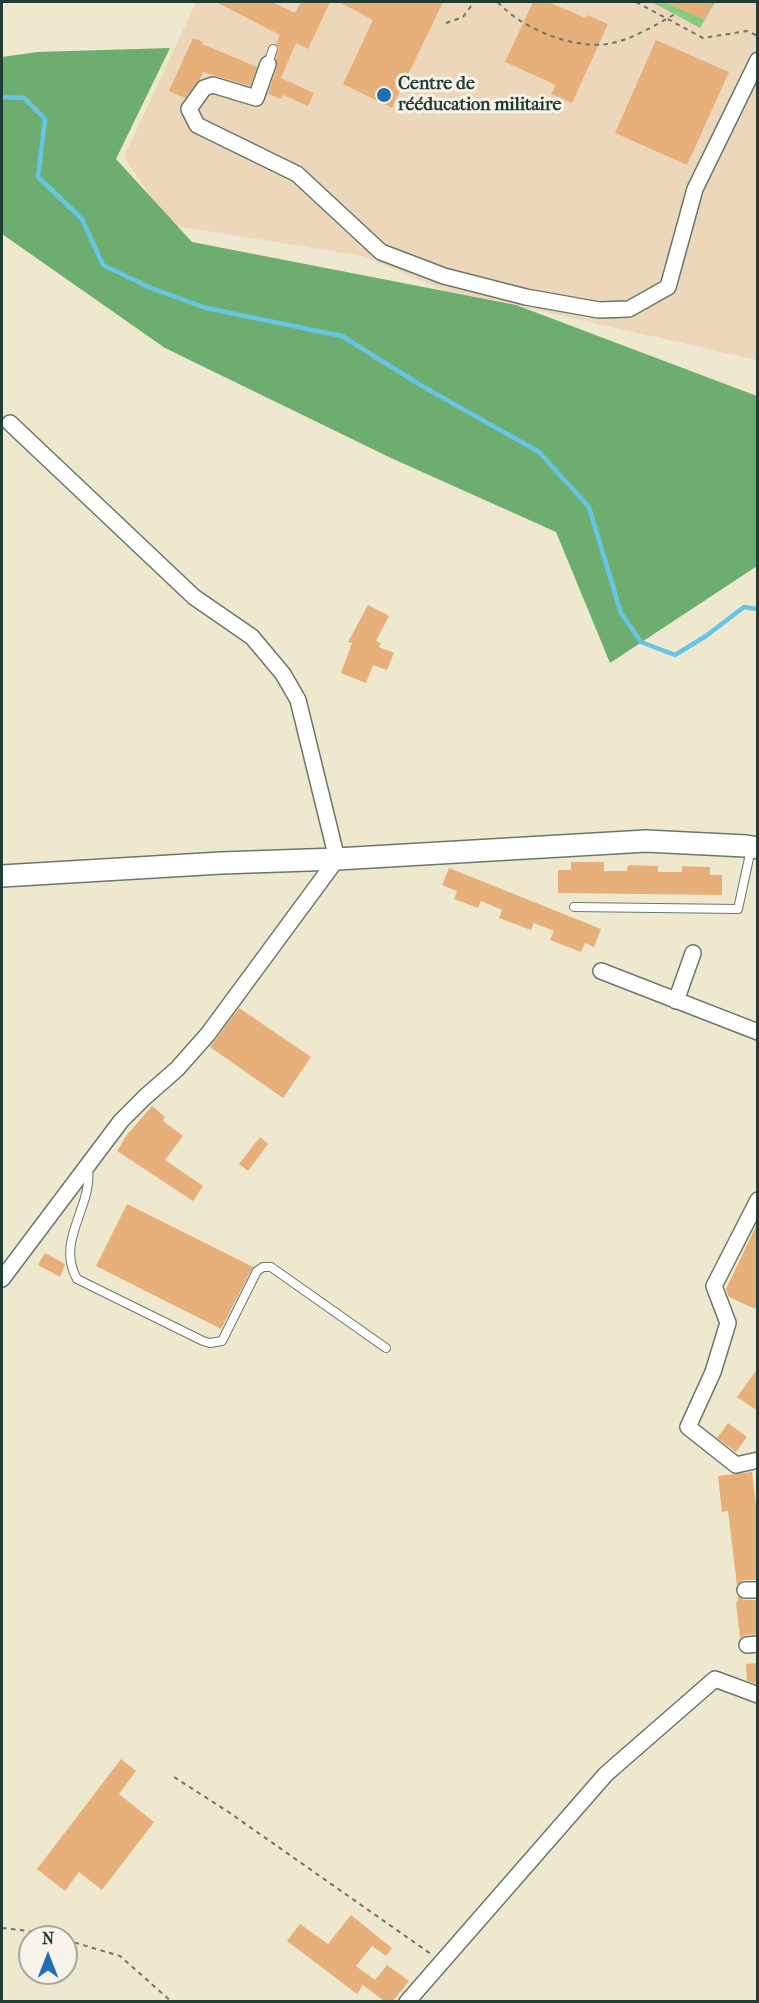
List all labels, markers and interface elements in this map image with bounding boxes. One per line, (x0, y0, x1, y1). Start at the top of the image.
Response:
place label: Centre de rééducation militaire (398, 74, 561, 116)
marker: Centre de rééducation militaire (375, 86, 393, 104)
north arrow (18, 1925, 78, 1985)
text: N (42, 1929, 54, 1948)

